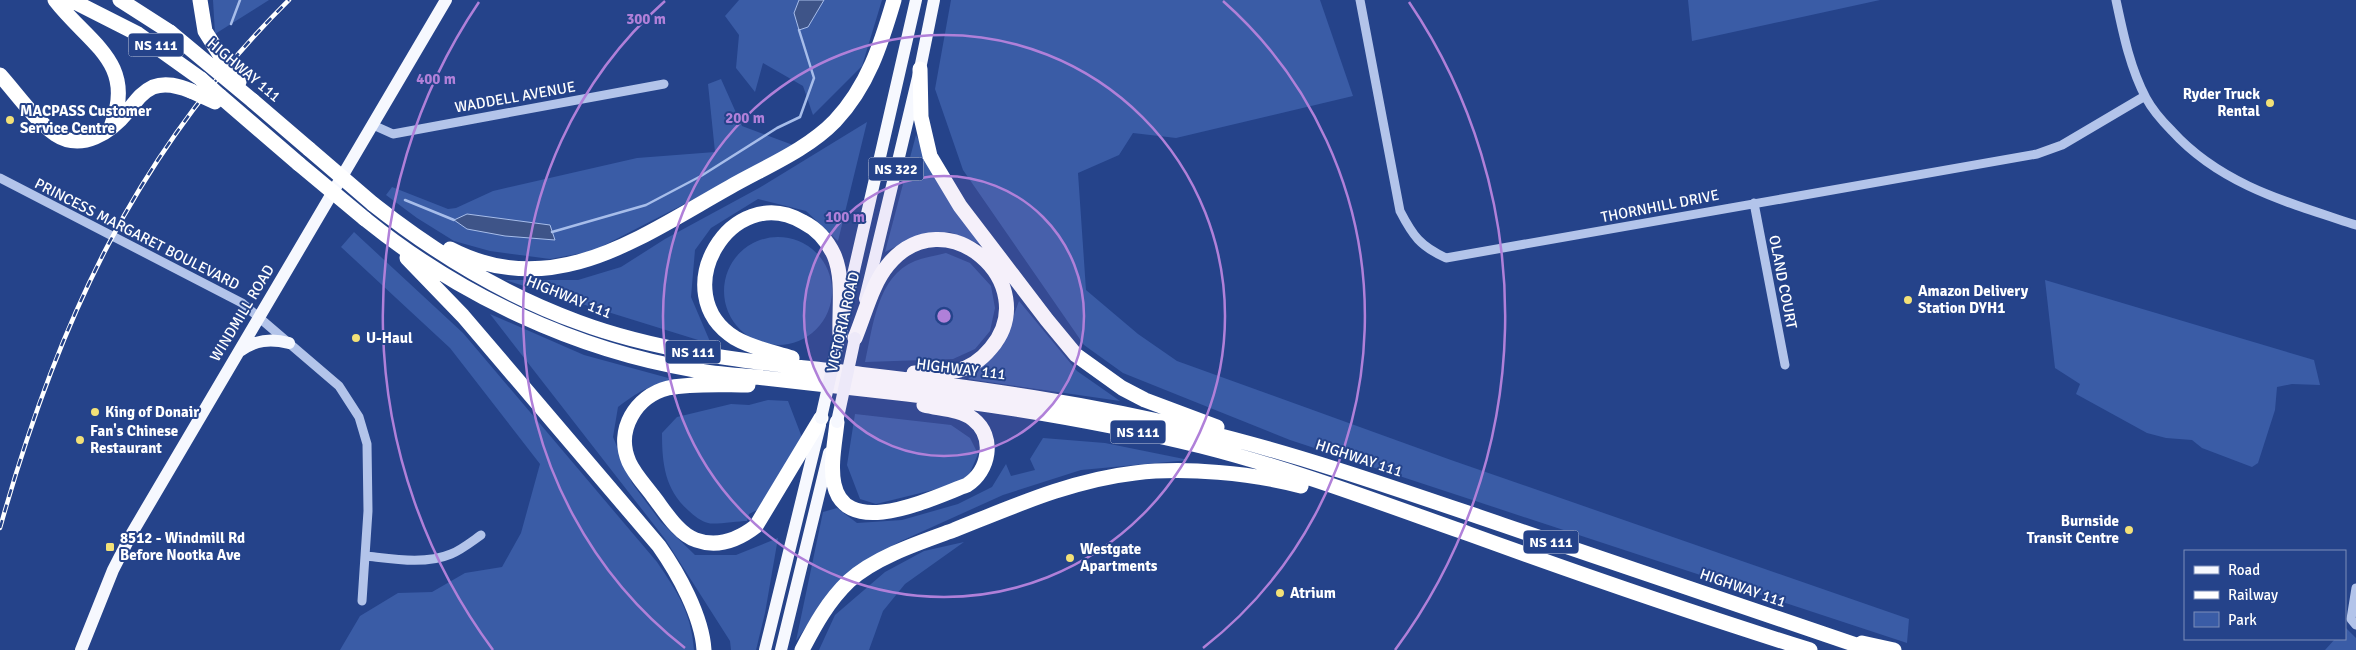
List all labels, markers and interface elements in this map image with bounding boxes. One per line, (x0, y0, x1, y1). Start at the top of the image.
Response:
text: 300 m (626, 10, 666, 28)
road number: NS 111 (128, 34, 184, 56)
street label: HIGHWAY 111 (204, 34, 284, 106)
text: 400 m (416, 70, 456, 88)
street label: WADDELL AVENUE (453, 78, 577, 116)
place label: Ryder Truck Rental (2183, 85, 2260, 120)
marker: Ryder Truck Rental (2264, 97, 2276, 109)
place label: MACPASS Customer Service Centre (20, 102, 151, 137)
text: 200 m (725, 109, 765, 127)
marker: MACPASS Customer Service Centre (4, 114, 16, 126)
road number: NS 322 (868, 157, 924, 180)
street label: PRINCESS MARGARET BOULEVARD (32, 174, 242, 294)
street label: THORNHILL DRIVE (1599, 186, 1721, 226)
text: 100 m (825, 208, 865, 226)
street label: OLAND COURT (1765, 234, 1801, 331)
street label: WINDMILL ROAD (206, 261, 278, 365)
street label: VICTORIA ROAD (823, 270, 863, 374)
street label: HIGHWAY 111 (524, 272, 614, 322)
place label: Amazon Delivery Station DYH1 (1918, 282, 2029, 317)
marker: Amazon Delivery Station DYH1 (1902, 294, 1914, 306)
centre of rings (935, 307, 953, 325)
place label: U-Haul (366, 329, 413, 347)
marker: U-Haul (350, 332, 362, 344)
road number: NS 111 (666, 341, 720, 364)
street label: HIGHWAY 111 (915, 355, 1007, 383)
place label: King of Donair (105, 403, 199, 421)
marker: King of Donair (89, 406, 101, 418)
road number: NS 111 (1110, 421, 1166, 444)
place label: Fan's Chinese Restaurant (90, 422, 178, 457)
marker: Fan's Chinese Restaurant (74, 434, 86, 446)
street label: HIGHWAY 111 (1313, 436, 1405, 480)
place label: Burnside Transit Centre (2027, 512, 2119, 547)
marker: Burnside Transit Centre (2123, 524, 2135, 536)
place label: 8512 - Windmill Rd Before Nootka Ave (120, 529, 245, 564)
road number: NS 111 (1524, 530, 1578, 554)
place label: Westgate Apartments (1080, 540, 1158, 575)
marker: 8512 - Windmill Rd Before Nootka Ave (104, 541, 116, 553)
legend (2184, 550, 2346, 640)
marker: Westgate Apartments (1064, 552, 1076, 564)
text: Road (2228, 561, 2260, 579)
street label: HIGHWAY 111 (1697, 565, 1789, 611)
place label: Atrium (1290, 584, 1336, 602)
text: Railway (2228, 586, 2278, 604)
marker: Atrium (1274, 587, 1286, 599)
text: Park (2228, 611, 2257, 629)

